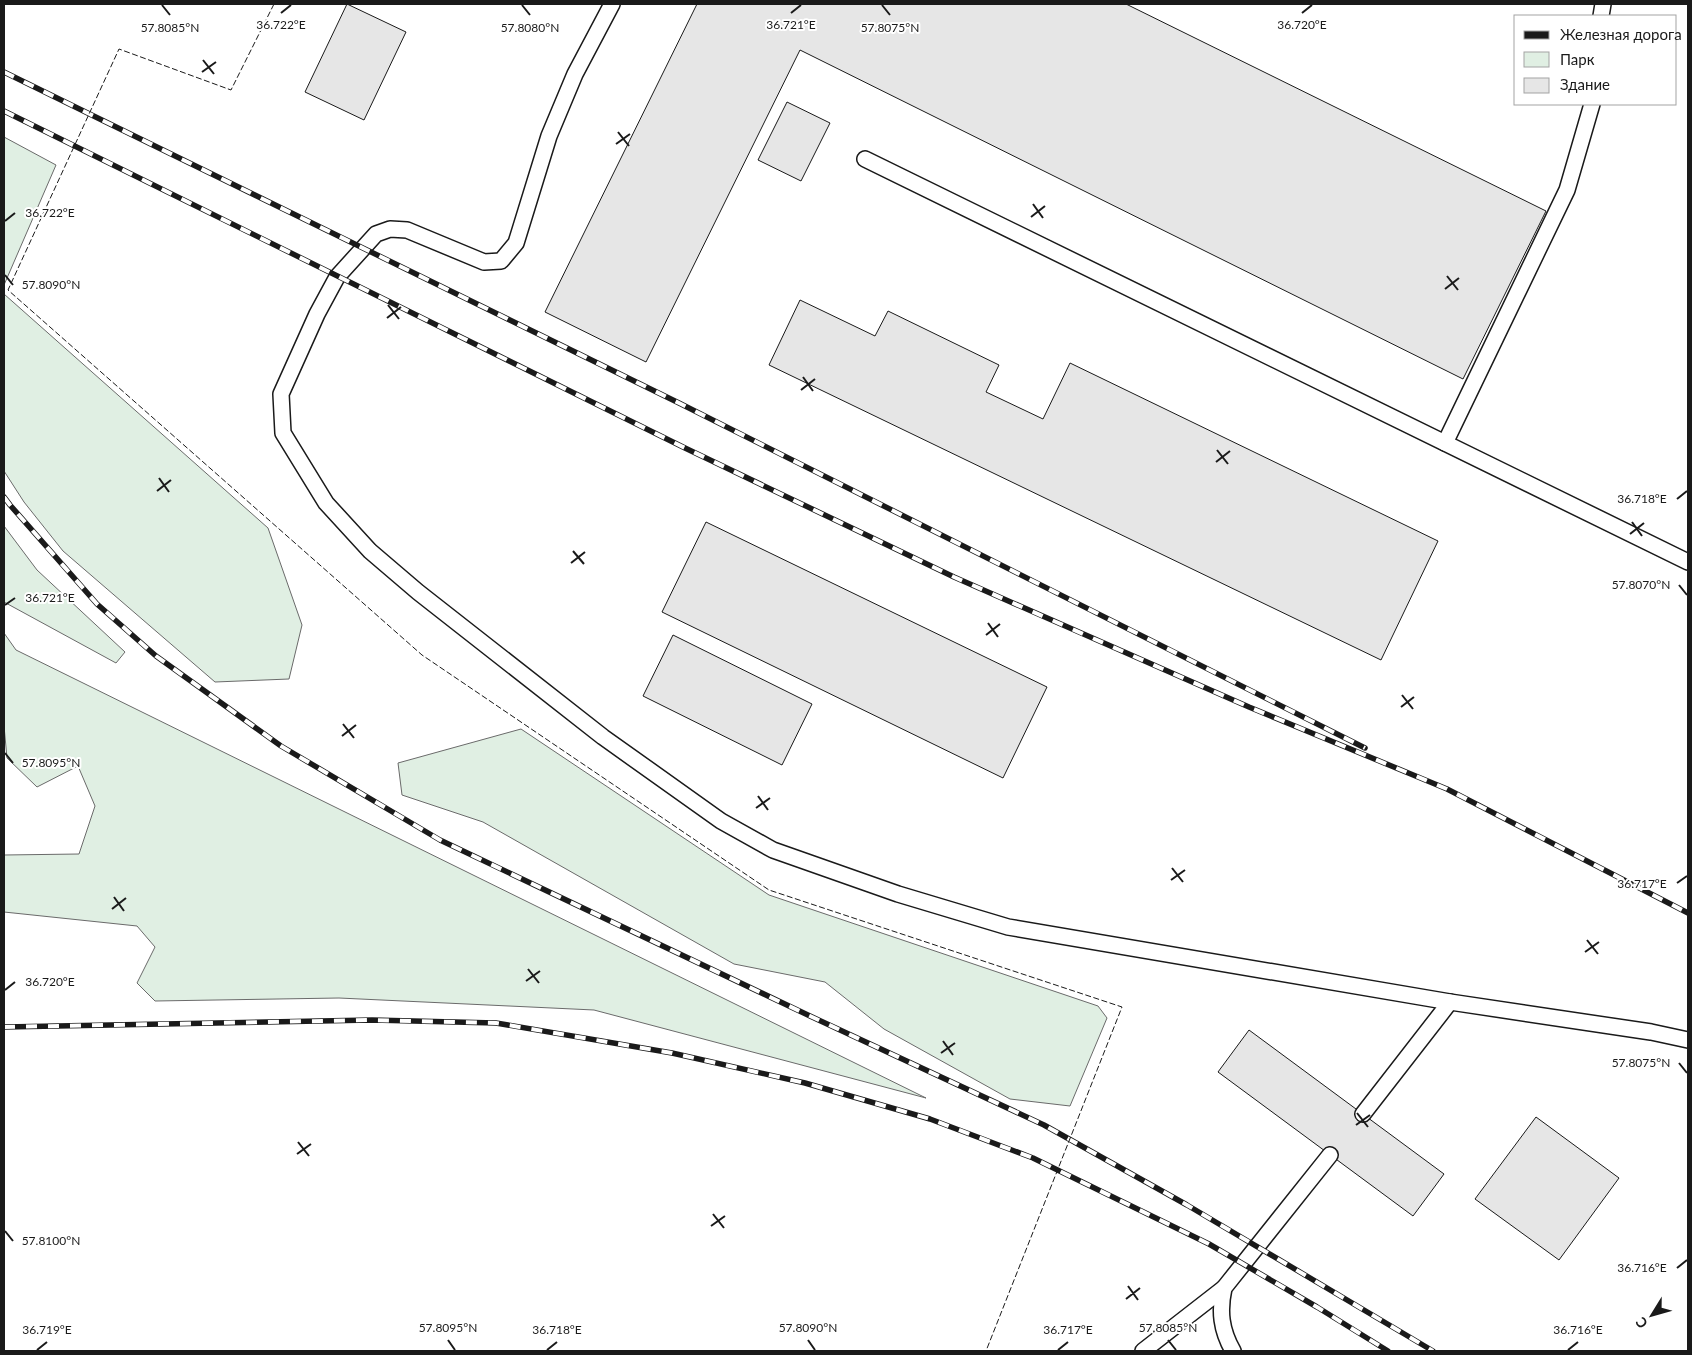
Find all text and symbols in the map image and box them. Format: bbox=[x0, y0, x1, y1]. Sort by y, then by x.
legend bbox=[1514, 15, 1677, 105]
text: 36.722°E bbox=[256, 17, 306, 32]
text: 36.721°E bbox=[766, 17, 816, 32]
text: 36.720°E bbox=[1277, 17, 1327, 32]
text: 57.8085°N bbox=[141, 20, 199, 35]
text: 57.8080°N bbox=[501, 20, 559, 35]
text: 57.8075°N bbox=[861, 20, 919, 35]
text: Железная дорога bbox=[1560, 25, 1682, 43]
text: Парк bbox=[1560, 50, 1595, 68]
text: Здание bbox=[1560, 75, 1610, 93]
text: 36.722°E bbox=[25, 205, 75, 220]
text: 57.8090°N bbox=[22, 277, 80, 292]
text: 36.718°E bbox=[1617, 491, 1667, 506]
text: 57.8070°N bbox=[1612, 577, 1670, 592]
text: 36.721°E bbox=[25, 590, 75, 605]
text: 57.8095°N bbox=[22, 755, 80, 770]
text: 36.717°E bbox=[1617, 876, 1667, 891]
text: 36.720°E bbox=[25, 974, 75, 989]
text: 57.8075°N bbox=[1612, 1055, 1670, 1070]
text: 57.8100°N bbox=[22, 1233, 80, 1248]
text: 36.716°E bbox=[1617, 1260, 1667, 1275]
north arrow bbox=[1627, 1290, 1677, 1340]
text: С bbox=[1631, 1314, 1651, 1332]
text: 57.8095°N bbox=[419, 1320, 477, 1335]
text: 57.8090°N bbox=[779, 1320, 837, 1335]
text: 57.8085°N bbox=[1139, 1320, 1197, 1335]
text: 36.719°E bbox=[22, 1322, 72, 1337]
text: 36.718°E bbox=[532, 1322, 582, 1337]
text: 36.717°E bbox=[1043, 1322, 1093, 1337]
text: 36.716°E bbox=[1553, 1322, 1603, 1337]

